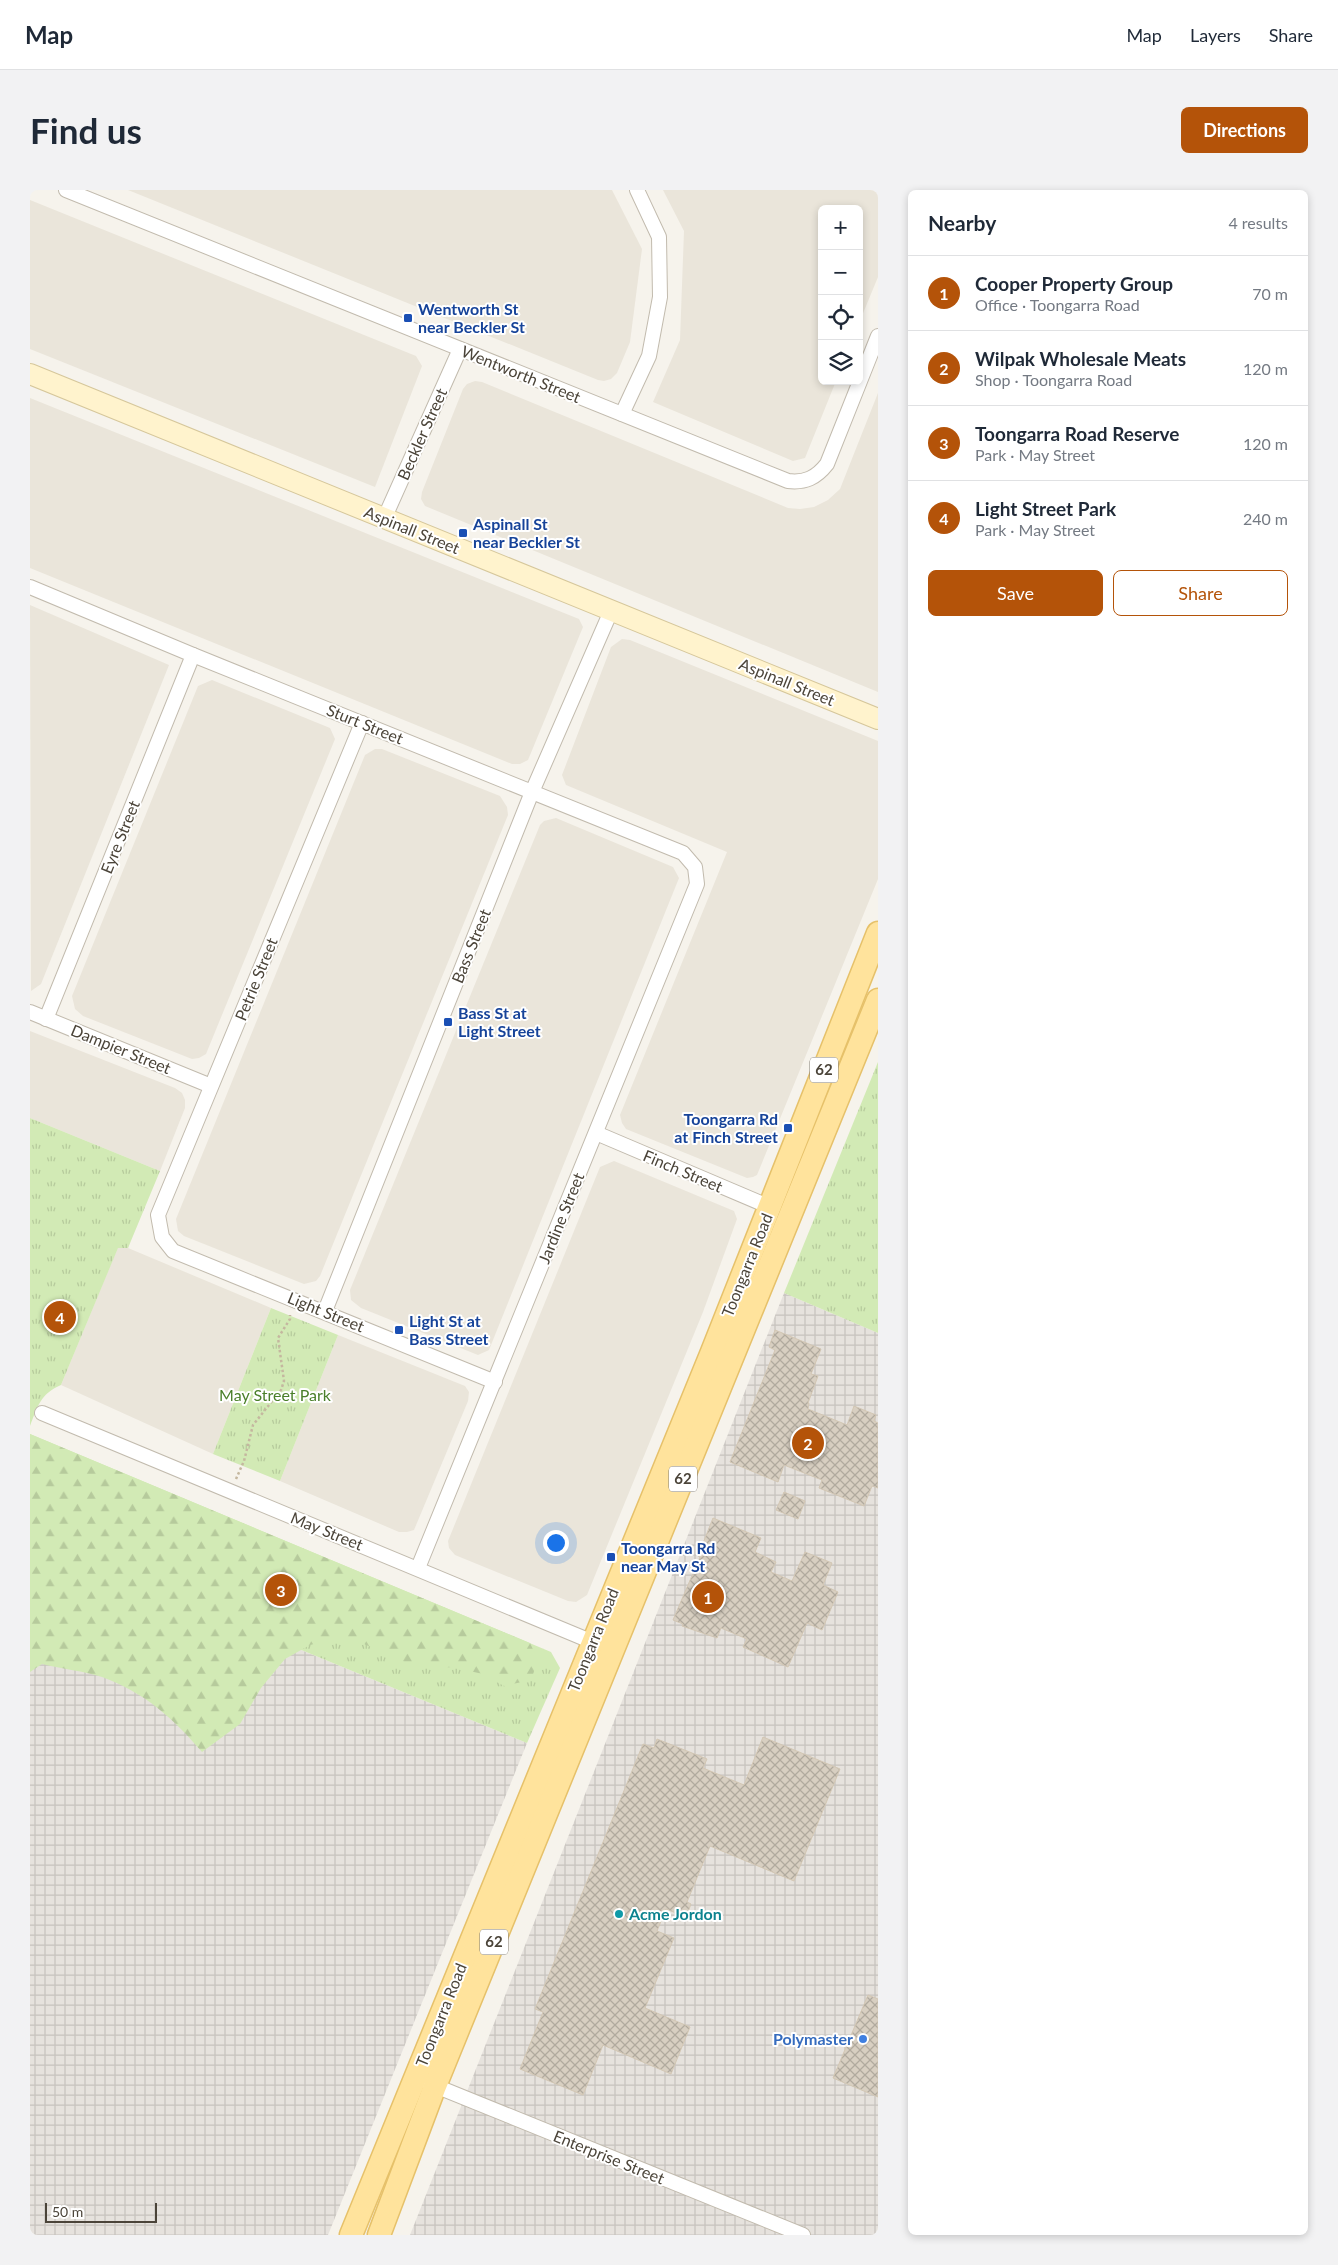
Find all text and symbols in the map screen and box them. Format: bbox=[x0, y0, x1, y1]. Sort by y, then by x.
text: Map bbox=[25, 20, 73, 49]
text: Map bbox=[1126, 24, 1162, 46]
text: Layers bbox=[1190, 24, 1241, 46]
text: Share bbox=[1269, 24, 1313, 46]
button: Directions bbox=[1181, 107, 1308, 153]
text: Find us bbox=[30, 109, 142, 151]
map controls bbox=[818, 205, 863, 385]
button: + bbox=[818, 205, 863, 250]
text: Nearby bbox=[928, 210, 996, 235]
text: 4 results bbox=[1228, 213, 1288, 232]
button: − bbox=[818, 250, 863, 295]
text: Cooper Property Group bbox=[975, 272, 1173, 295]
text: 1 bbox=[939, 284, 949, 303]
text: 70 m bbox=[1252, 284, 1288, 303]
button: locate bbox=[818, 295, 863, 340]
text: Office · Toongarra Road bbox=[975, 295, 1140, 314]
place label: Wentworth St near Beckler St bbox=[418, 299, 525, 336]
marker: Wentworth St near Beckler St bbox=[402, 312, 414, 324]
button: layers bbox=[818, 340, 863, 385]
street label: Wentworth Street bbox=[459, 341, 584, 406]
text: Wilpak Wholesale Meats bbox=[975, 347, 1186, 370]
text: 2 bbox=[939, 359, 949, 378]
text: 120 m bbox=[1243, 359, 1288, 378]
text: Shop · Toongarra Road bbox=[975, 370, 1132, 389]
street label: Beckler Street bbox=[393, 385, 450, 483]
text: Toongarra Road Reserve bbox=[975, 422, 1179, 445]
text: 3 bbox=[939, 434, 949, 453]
text: 120 m bbox=[1243, 434, 1288, 453]
text: Park · May Street bbox=[975, 445, 1095, 464]
text: Light Street Park bbox=[975, 497, 1116, 520]
street label: Aspinall Street bbox=[362, 502, 463, 557]
text: 4 bbox=[939, 509, 949, 528]
text: 240 m bbox=[1243, 509, 1288, 528]
place label: Aspinall St near Beckler St bbox=[472, 514, 580, 551]
text: Park · May Street bbox=[975, 520, 1095, 539]
marker: Aspinall St near Beckler St bbox=[457, 527, 469, 539]
button: Save bbox=[928, 570, 1103, 616]
button: Share bbox=[1113, 570, 1288, 616]
street label: Aspinall Street bbox=[737, 654, 838, 709]
street label: Sturt Street bbox=[324, 700, 406, 748]
street label: Eyre Street bbox=[96, 797, 143, 876]
street label: Bass Street bbox=[447, 906, 494, 986]
street label: Petrie Street bbox=[230, 934, 281, 1023]
place label: Bass St at Light Street bbox=[458, 1003, 541, 1040]
marker: Bass St at Light Street bbox=[442, 1016, 454, 1028]
street label: Dampier Street bbox=[68, 1020, 174, 1077]
road number: 62 bbox=[810, 1058, 838, 1082]
place label: Toongarra Rd at Finch Street bbox=[674, 1109, 778, 1146]
marker: Toongarra Rd at Finch Street bbox=[782, 1122, 794, 1134]
street label: Finch Street bbox=[641, 1145, 726, 1196]
street label: Jardine Street bbox=[534, 1169, 587, 1266]
street label: Toongarra Road bbox=[717, 1210, 776, 1319]
street label: Light Street bbox=[285, 1288, 368, 1336]
pin: 4 bbox=[44, 1298, 76, 1336]
place label: Light St at Bass Street bbox=[409, 1311, 489, 1348]
marker: Light St at Bass Street bbox=[393, 1324, 405, 1336]
park label: May Street Park bbox=[219, 1385, 332, 1404]
pin: 2 bbox=[792, 1424, 824, 1462]
road number: 62 bbox=[669, 1466, 697, 1492]
street label: May Street bbox=[288, 1507, 366, 1554]
your location bbox=[543, 1530, 569, 1556]
place label: Toongarra Rd near May St bbox=[621, 1538, 715, 1575]
marker: Toongarra Rd near May St bbox=[605, 1551, 617, 1563]
pin: 3 bbox=[265, 1571, 297, 1609]
pin: 1 bbox=[692, 1578, 724, 1616]
street label: Toongarra Road bbox=[563, 1585, 622, 1694]
place label: Acme Jordon bbox=[628, 1904, 722, 1923]
marker: Acme Jordon bbox=[613, 1908, 625, 1920]
road number: 62 bbox=[480, 1930, 508, 1954]
street label: Toongarra Road bbox=[411, 1960, 470, 2069]
place label: Polymaster bbox=[773, 2029, 853, 2048]
marker: Polymaster bbox=[857, 2033, 869, 2045]
street label: Enterprise Street bbox=[551, 2126, 668, 2188]
scale bar bbox=[45, 2200, 158, 2223]
text: 50 m bbox=[52, 2203, 83, 2220]

